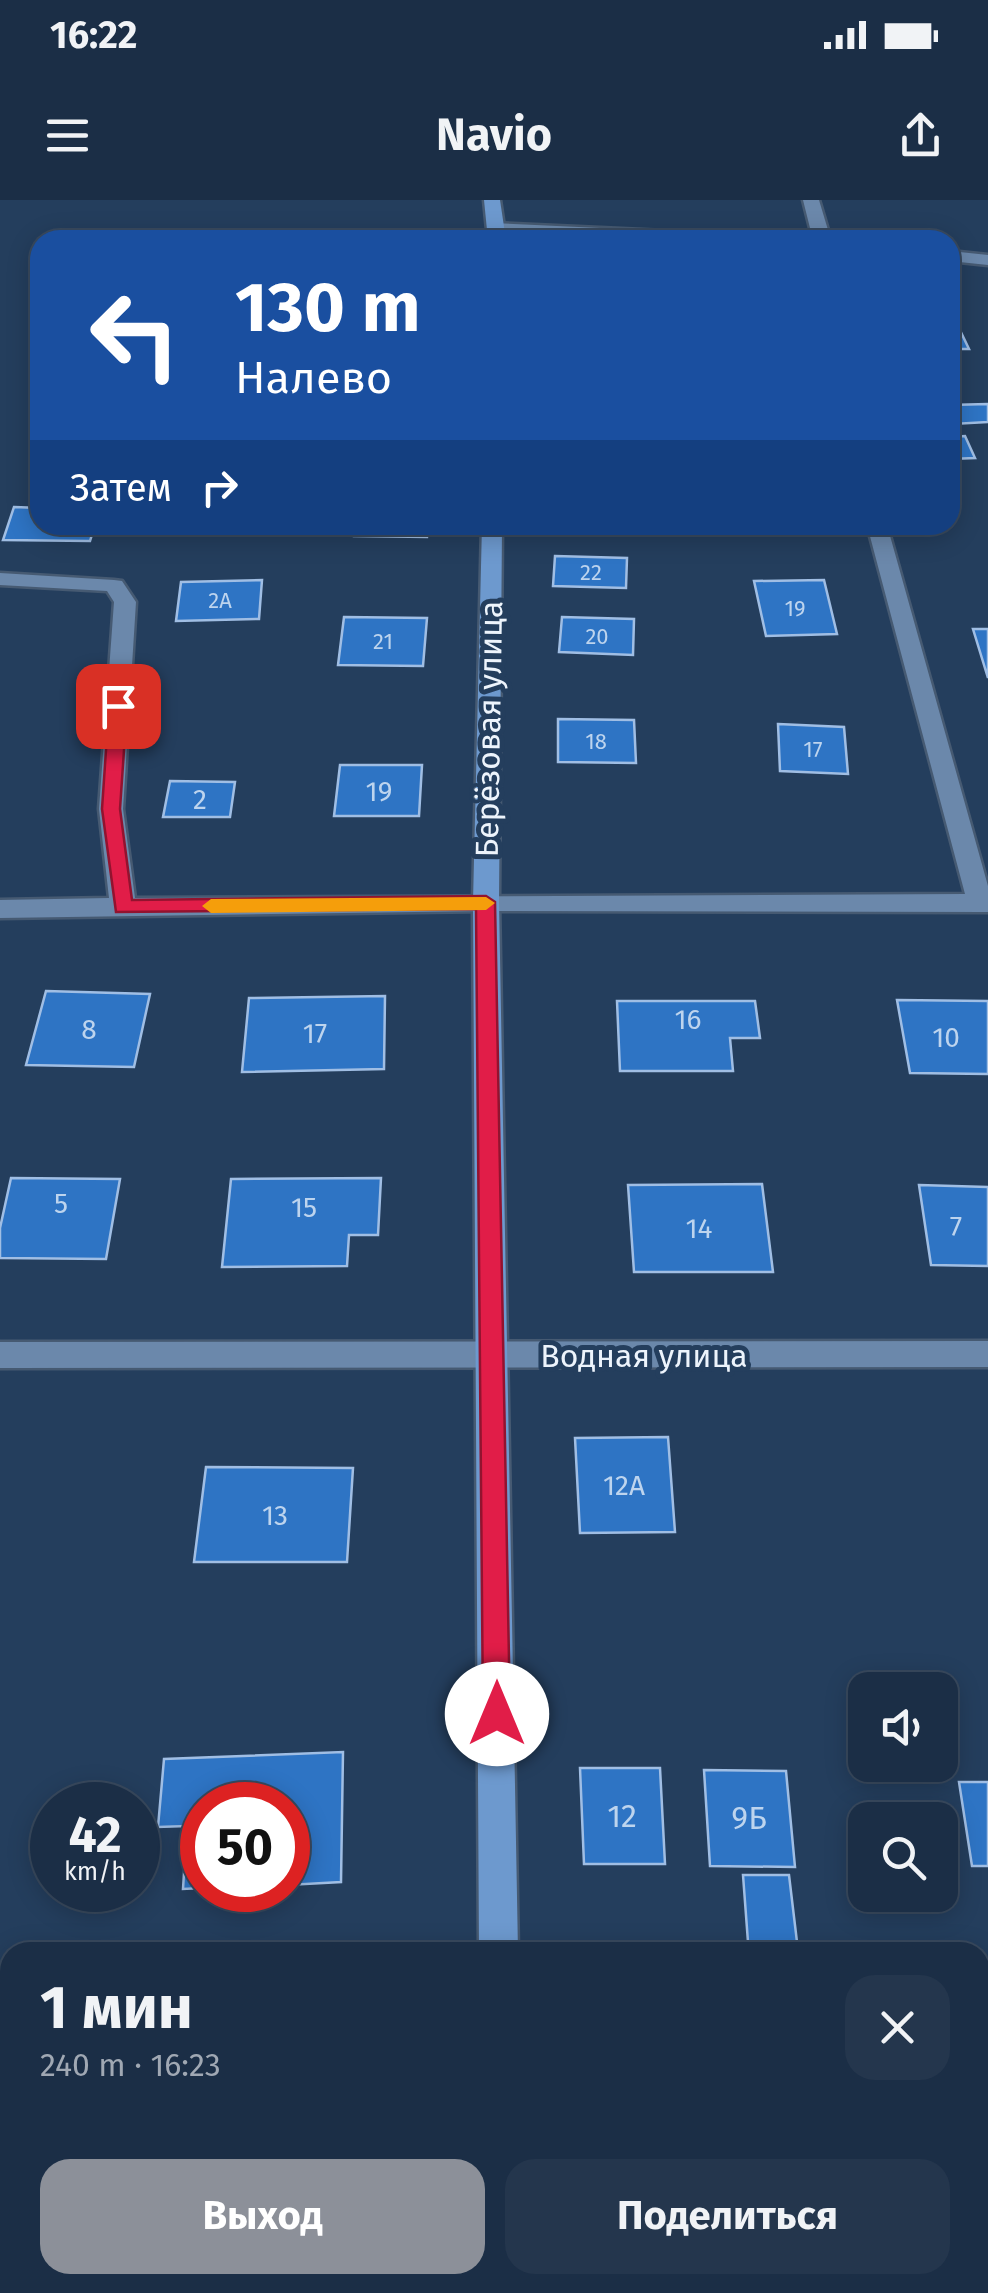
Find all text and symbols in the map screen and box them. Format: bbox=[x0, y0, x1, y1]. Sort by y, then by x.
text: 16:22 bbox=[50, 12, 137, 58]
icon: menu bbox=[40, 108, 95, 163]
text: Navio bbox=[436, 108, 552, 162]
icon: share bbox=[893, 108, 948, 163]
text: 130 m bbox=[235, 266, 421, 350]
icon: left bbox=[70, 270, 200, 400]
text: Налево bbox=[235, 351, 392, 405]
icon: right bbox=[192, 460, 247, 515]
text: Затем bbox=[70, 465, 172, 511]
house number: 22 bbox=[580, 559, 602, 586]
house number: 2А bbox=[208, 587, 232, 614]
house number: 19 bbox=[784, 595, 806, 622]
street label: Берёзовая улица bbox=[468, 600, 510, 858]
house number: 20 bbox=[585, 623, 609, 650]
house number: 21 bbox=[373, 628, 393, 655]
pin bbox=[76, 664, 161, 749]
icon: arrive bbox=[91, 679, 146, 734]
house number: 18 bbox=[585, 728, 607, 755]
house number: 17 bbox=[803, 736, 823, 763]
house number: 19 bbox=[366, 775, 392, 808]
house number: 2 bbox=[193, 783, 207, 816]
house number: 16 bbox=[674, 1003, 702, 1036]
house number: 8 bbox=[81, 1013, 97, 1046]
house number: 17 bbox=[303, 1017, 327, 1050]
house number: 10 bbox=[932, 1021, 960, 1054]
house number: 5 bbox=[54, 1187, 68, 1220]
house number: 15 bbox=[291, 1191, 317, 1224]
house number: 7 bbox=[950, 1210, 962, 1243]
house number: 14 bbox=[685, 1212, 713, 1245]
street label: Водная улица bbox=[540, 1337, 748, 1375]
house number: 12А bbox=[603, 1469, 645, 1502]
house number: 13 bbox=[262, 1499, 288, 1532]
position arrow bbox=[445, 1662, 549, 1766]
map controls bbox=[848, 1672, 958, 1912]
button: sound bbox=[848, 1672, 958, 1782]
speed limit sign: 50 bbox=[180, 1782, 310, 1912]
house number: 12 bbox=[607, 1797, 637, 1835]
house number: 9Б bbox=[731, 1799, 767, 1837]
button: search bbox=[848, 1802, 958, 1912]
text: 42 bbox=[68, 1805, 122, 1865]
text: km/h bbox=[64, 1857, 126, 1887]
text: 1 мин bbox=[40, 1972, 193, 2044]
button: close bbox=[845, 1975, 950, 2080]
text: 240 m · 16:23 bbox=[40, 2046, 221, 2084]
button: Выход bbox=[40, 2159, 485, 2274]
button: Поделиться bbox=[505, 2159, 950, 2274]

